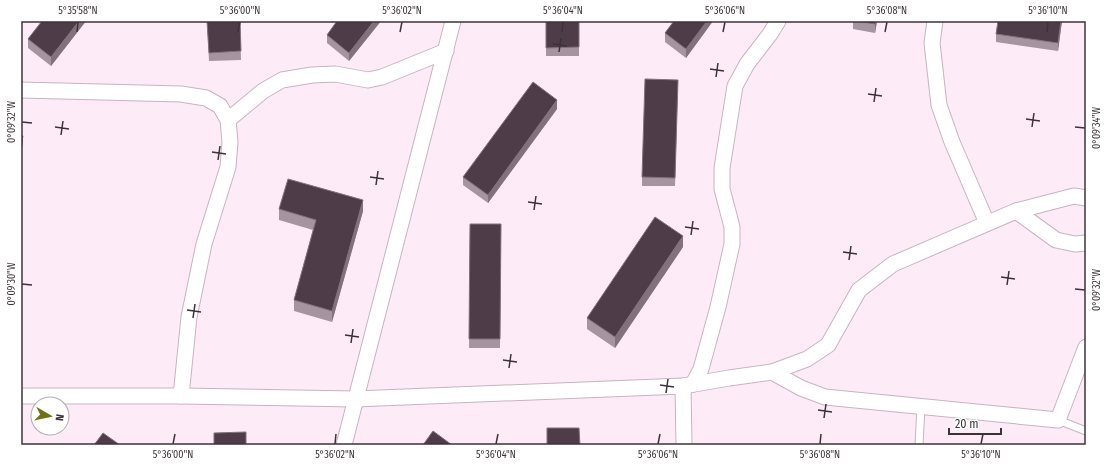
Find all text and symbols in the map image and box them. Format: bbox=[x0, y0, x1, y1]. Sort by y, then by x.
text: 5°35'58"N bbox=[58, 5, 98, 17]
text: 5°36'00"N bbox=[220, 5, 260, 17]
text: 5°36'02"N bbox=[382, 5, 422, 17]
text: 5°36'04"N bbox=[543, 5, 583, 17]
text: 5°36'06"N bbox=[705, 5, 745, 17]
text: 5°36'08"N bbox=[867, 5, 907, 17]
text: 5°36'10"N bbox=[1028, 5, 1068, 17]
text: 0°09'32"W bbox=[6, 100, 18, 143]
text: 0°09'34"W bbox=[1091, 107, 1103, 149]
text: 0°09'30"W bbox=[6, 262, 18, 305]
text: 0°09'32"W bbox=[1091, 268, 1103, 311]
north arrow bbox=[30, 396, 70, 436]
scale bar bbox=[949, 410, 1001, 436]
text: N bbox=[52, 413, 66, 422]
text: 20 m bbox=[955, 417, 979, 431]
text: 5°36'00"N bbox=[153, 449, 193, 461]
text: 5°36'02"N bbox=[315, 449, 355, 461]
text: 5°36'04"N bbox=[476, 449, 516, 461]
text: 5°36'06"N bbox=[638, 449, 678, 461]
text: 5°36'08"N bbox=[800, 449, 840, 461]
text: 5°36'10"N bbox=[961, 449, 1001, 461]

